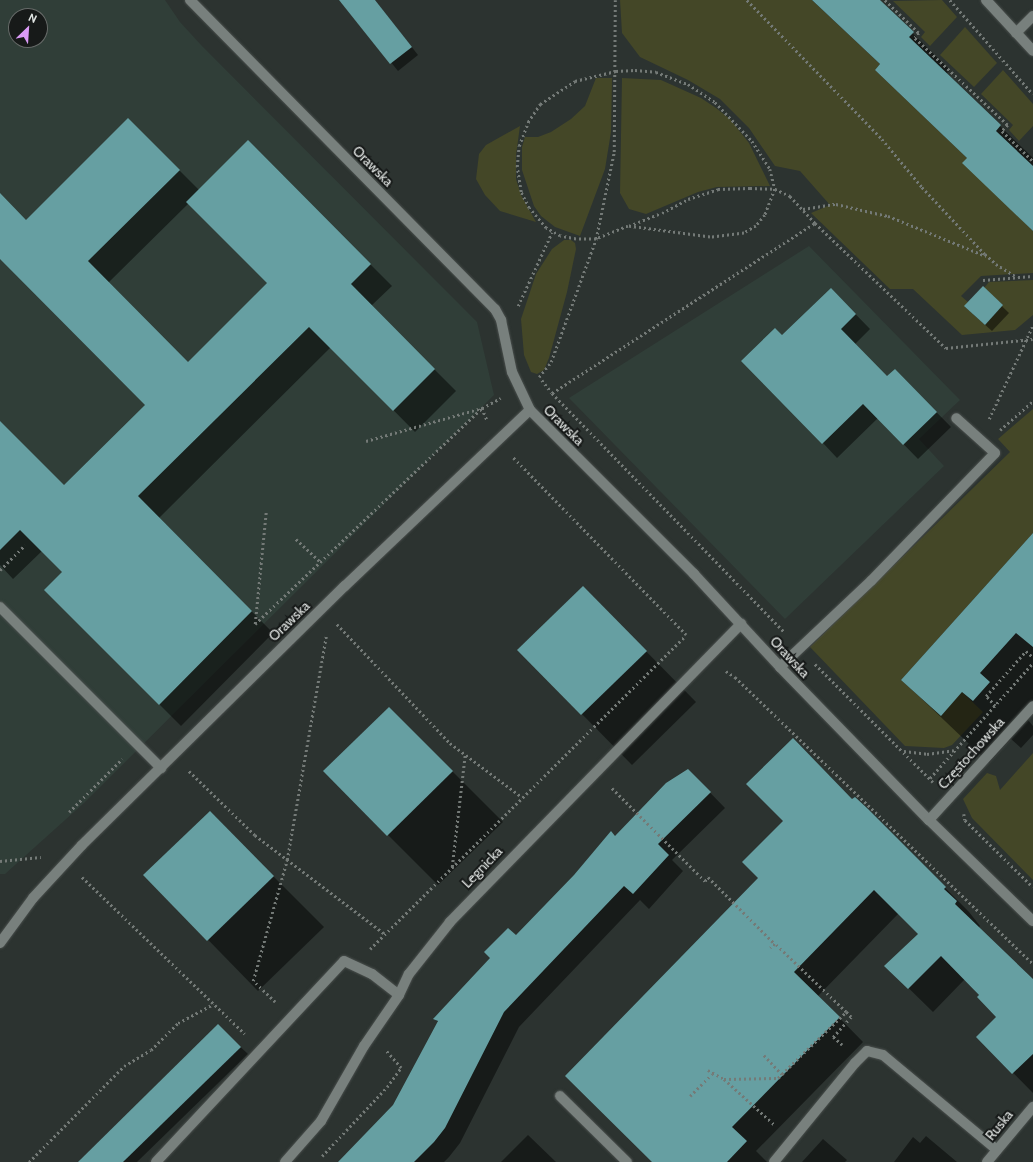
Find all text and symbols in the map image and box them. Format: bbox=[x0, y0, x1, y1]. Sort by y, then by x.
north arrow bbox=[8, 8, 48, 48]
text: N bbox=[26, 10, 39, 26]
street label: Orawska bbox=[349, 142, 397, 190]
street label: Orawska bbox=[540, 401, 588, 449]
street label: Orawska bbox=[265, 597, 313, 645]
street label: Orawska bbox=[767, 633, 813, 681]
street label: Częstochowska bbox=[934, 714, 1008, 792]
street label: Legnicka bbox=[458, 843, 506, 891]
street label: Ruska bbox=[982, 1106, 1016, 1144]

